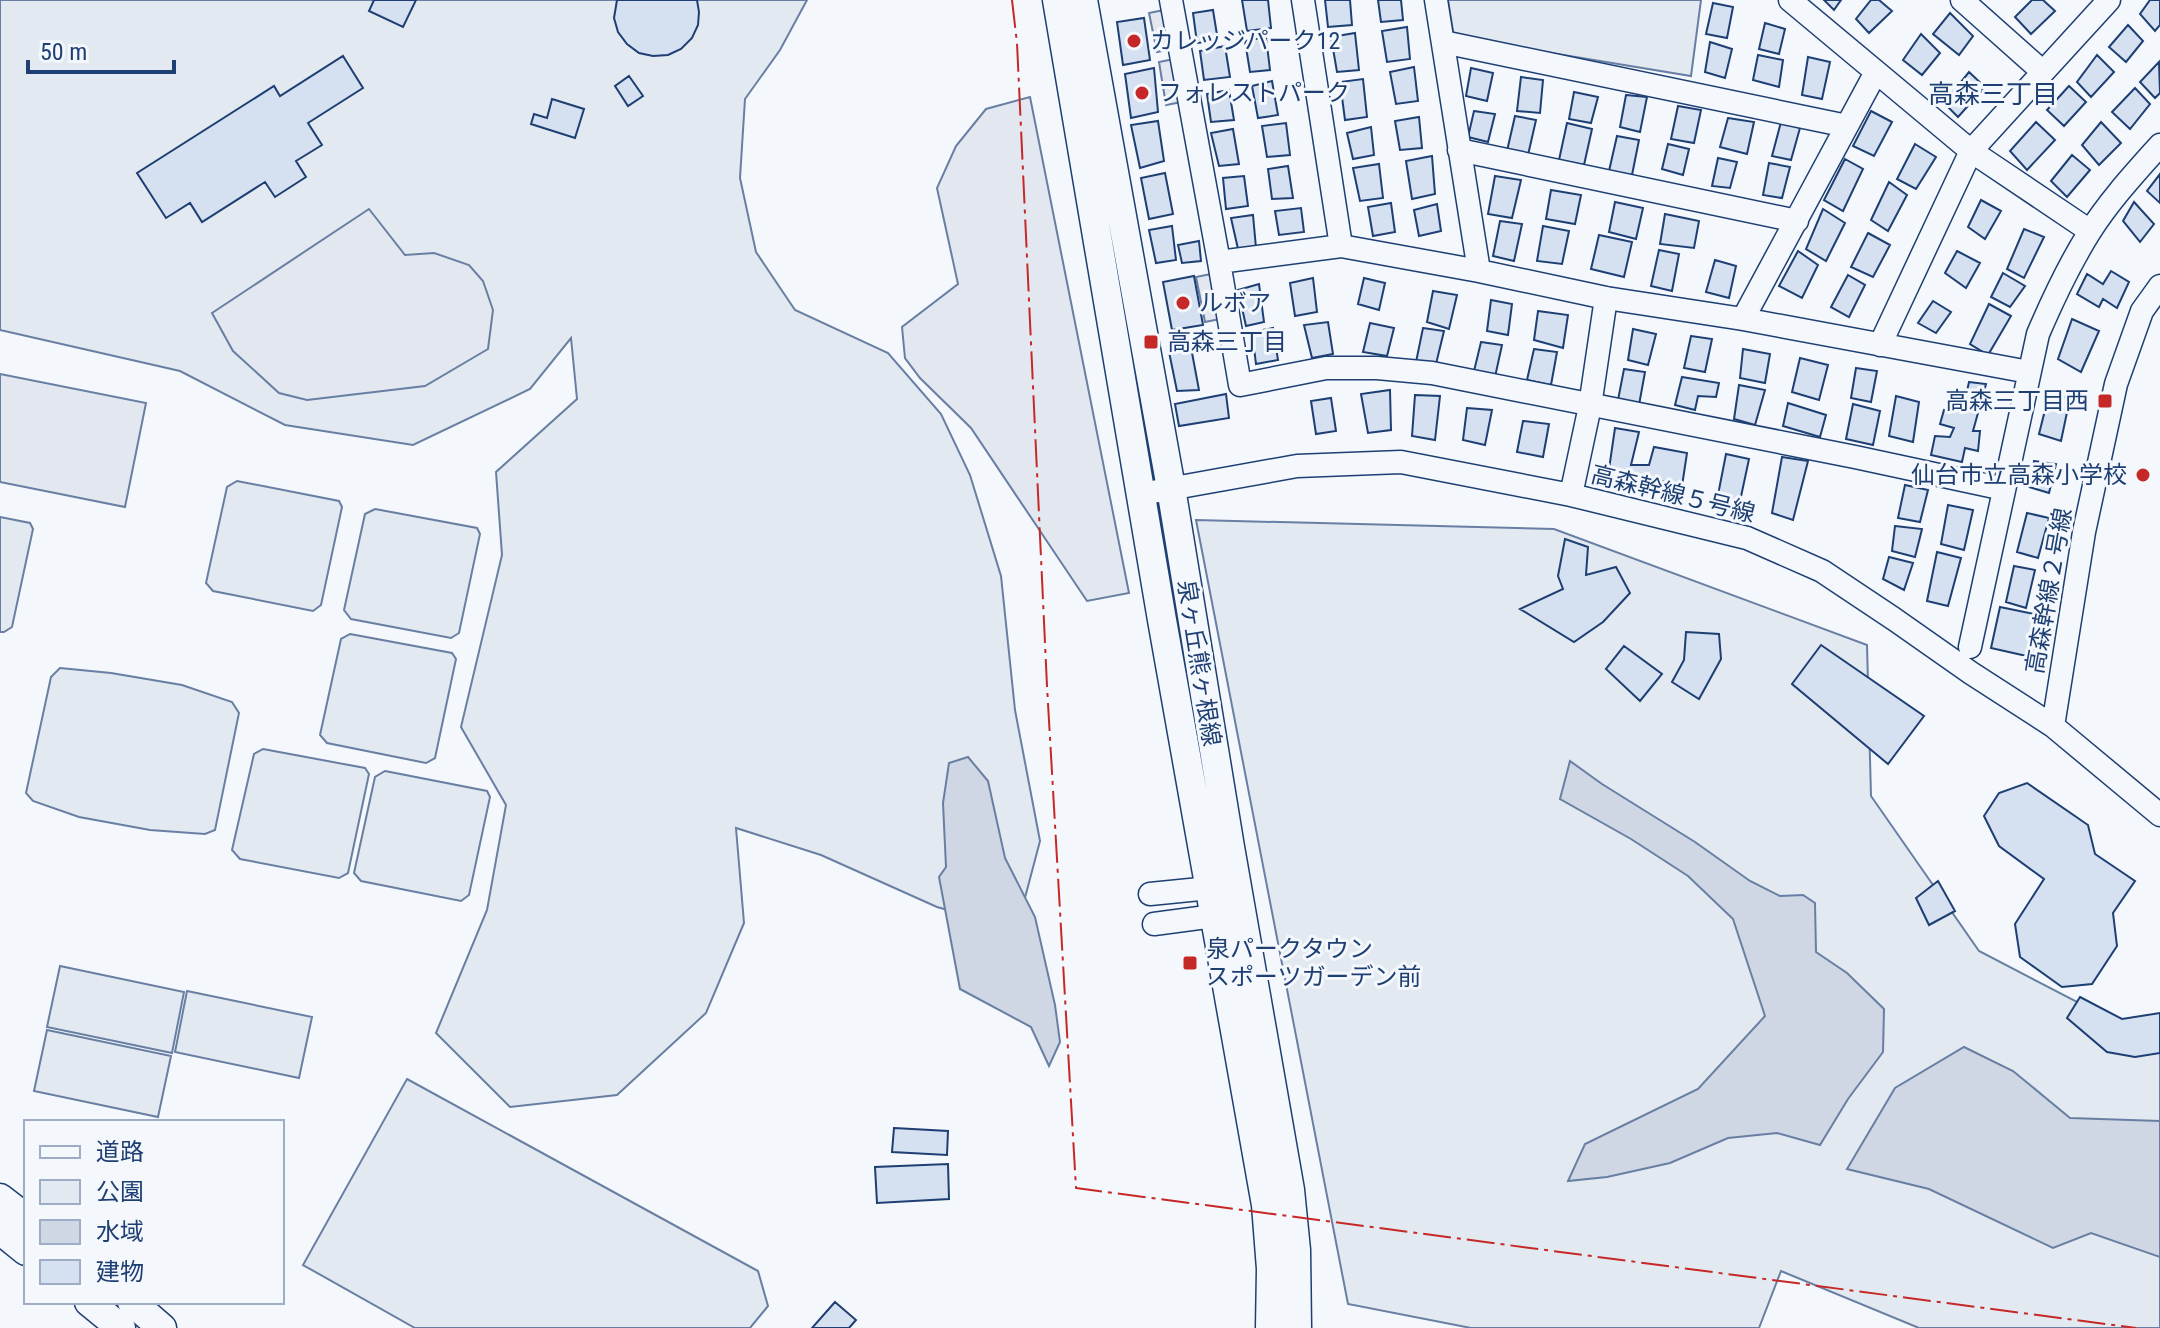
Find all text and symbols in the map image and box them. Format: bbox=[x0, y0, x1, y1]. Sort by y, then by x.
scale bar bbox=[28, 24, 174, 74]
place label: カレッジパーク12 bbox=[1150, 27, 1340, 55]
marker: カレッジパーク12 bbox=[1125, 32, 1143, 50]
text: 50 m bbox=[40, 38, 87, 66]
place label: フォレストパーク bbox=[1158, 79, 1350, 107]
district label: 高森三丁目 bbox=[1928, 79, 2058, 109]
marker: フォレストパーク bbox=[1133, 84, 1151, 102]
place label: ルボア bbox=[1199, 289, 1271, 317]
marker: ルボア bbox=[1174, 294, 1192, 312]
place label: 高森三丁目 bbox=[1167, 328, 1287, 356]
marker: 高森三丁目 bbox=[1142, 333, 1160, 351]
place label: 高森三丁目西 bbox=[1945, 387, 2089, 415]
marker: 高森三丁目西 bbox=[2096, 392, 2114, 410]
street label: 高森幹線５号線 bbox=[1588, 460, 1758, 528]
place label: 仙台市立高森小学校 bbox=[1911, 461, 2127, 489]
marker: 仙台市立高森小学校 bbox=[2134, 466, 2152, 484]
street label: 高森幹線２号線 bbox=[2021, 506, 2077, 676]
street label: 泉ヶ丘熊ヶ根線 bbox=[1172, 578, 1226, 748]
place label: 泉パークタウン スポーツガーデン前 bbox=[1206, 935, 1422, 991]
marker: 泉パークタウン スポーツガーデン前 bbox=[1181, 954, 1199, 972]
legend bbox=[24, 1120, 284, 1304]
text: 道路 bbox=[96, 1138, 144, 1166]
text: 公園 bbox=[96, 1178, 144, 1206]
text: 水域 bbox=[96, 1218, 144, 1246]
text: 建物 bbox=[96, 1258, 144, 1286]

